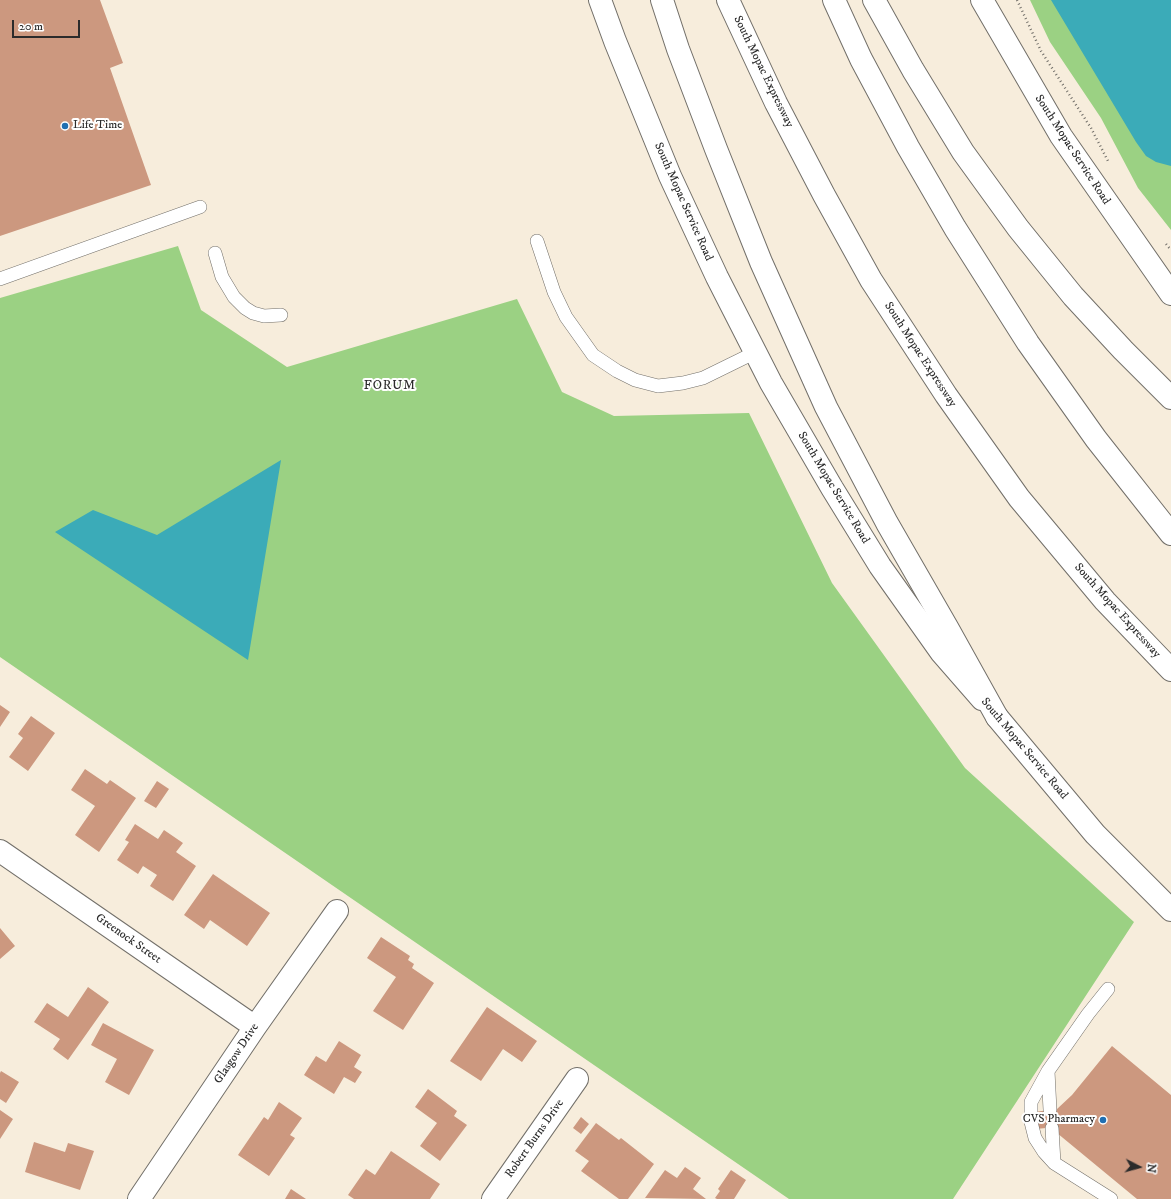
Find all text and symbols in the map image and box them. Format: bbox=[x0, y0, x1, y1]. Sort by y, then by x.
scale bar bbox=[14, 12, 82, 38]
street label: South Mopac Expressway bbox=[730, 14, 796, 130]
text: 20 m bbox=[19, 19, 43, 34]
street label: South Mopac Service Road bbox=[1031, 92, 1113, 208]
place label: Life Time bbox=[73, 119, 122, 133]
marker: Life Time bbox=[60, 121, 70, 131]
street label: South Mopac Service Road bbox=[650, 141, 716, 263]
street label: South Mopac Expressway bbox=[881, 300, 959, 410]
district label: FORUM bbox=[364, 378, 416, 394]
street label: South Mopac Service Road bbox=[794, 429, 872, 547]
street label: South Mopac Expressway bbox=[1071, 561, 1163, 661]
street label: South Mopac Service Road bbox=[977, 695, 1071, 803]
street label: Greenock Street bbox=[92, 911, 164, 967]
street label: Glasgow Drive bbox=[212, 1021, 262, 1087]
street label: Robert Burns Drive bbox=[503, 1097, 567, 1181]
place label: CVS Pharmacy bbox=[1023, 1113, 1095, 1127]
marker: CVS Pharmacy bbox=[1098, 1115, 1108, 1125]
north arrow bbox=[1119, 1147, 1159, 1187]
text: N bbox=[1144, 1163, 1158, 1173]

